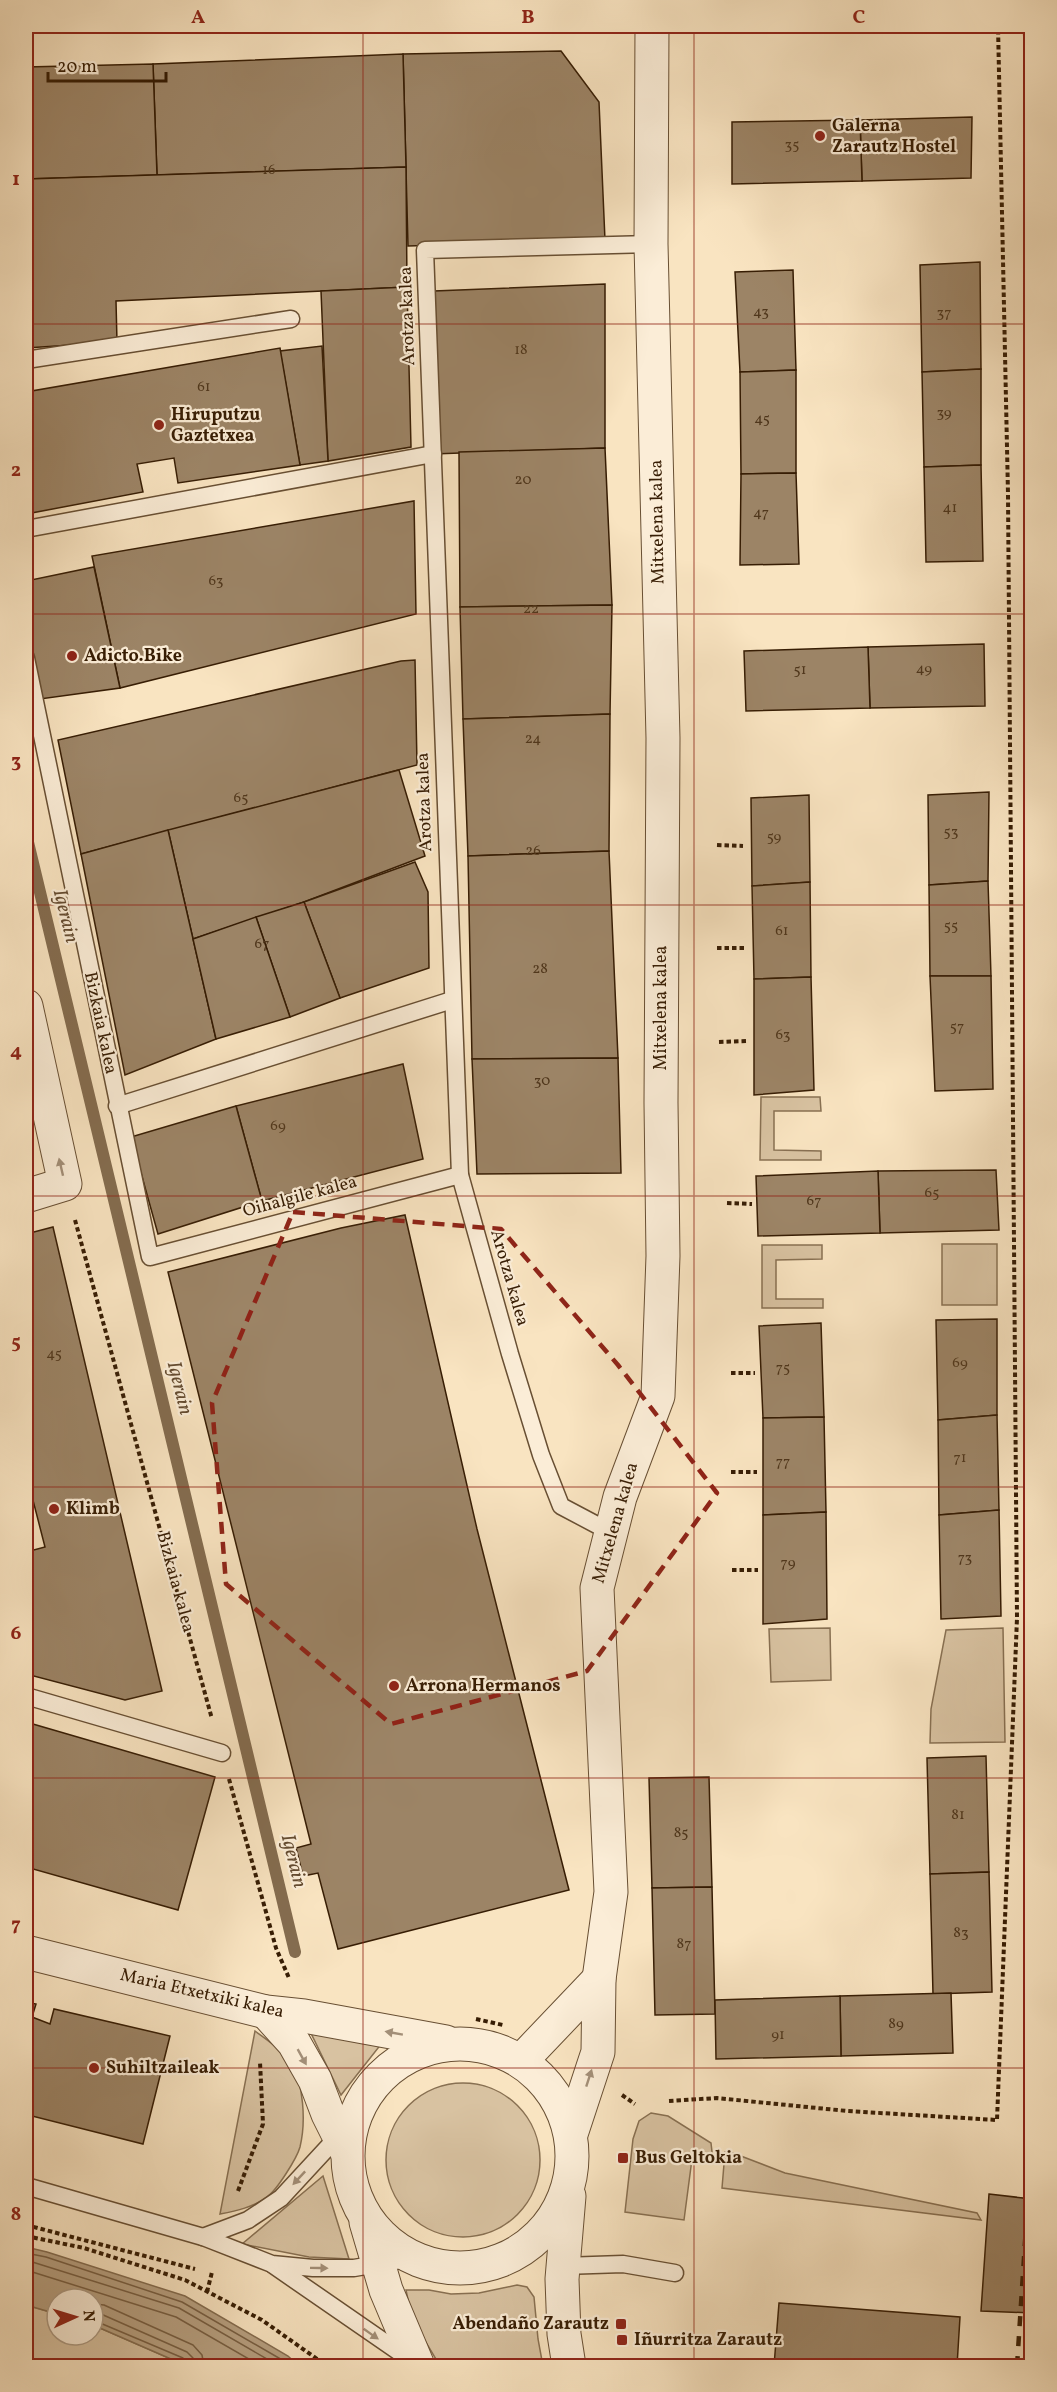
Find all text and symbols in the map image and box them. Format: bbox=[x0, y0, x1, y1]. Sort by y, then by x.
text: A bbox=[191, 4, 205, 32]
text: B bbox=[521, 4, 535, 32]
text: C bbox=[853, 4, 866, 32]
scale bar bbox=[48, 45, 166, 83]
text: 20 m bbox=[57, 55, 97, 80]
place label: Galerna Zarautz Hostel bbox=[832, 114, 956, 160]
marker: Galerna Zarautz Hostel bbox=[813, 129, 827, 143]
house number: 35 bbox=[785, 135, 799, 156]
house number: 16 bbox=[262, 160, 276, 181]
text: 1 bbox=[12, 166, 20, 194]
street label: Arotza kalea bbox=[394, 266, 422, 366]
house number: 43 bbox=[753, 302, 769, 323]
house number: 37 bbox=[937, 303, 951, 324]
house number: 18 bbox=[514, 340, 528, 361]
house number: 61 bbox=[197, 377, 211, 398]
place label: Hiruputzu Gaztetxea bbox=[171, 403, 260, 449]
house number: 39 bbox=[936, 403, 952, 424]
house number: 45 bbox=[754, 409, 770, 430]
marker: Hiruputzu Gaztetxea bbox=[152, 418, 166, 432]
text: 2 bbox=[11, 457, 21, 485]
street label: Mitxelena kalea bbox=[644, 459, 672, 585]
house number: 20 bbox=[515, 470, 531, 491]
house number: 41 bbox=[943, 498, 957, 519]
house number: 47 bbox=[753, 503, 769, 524]
house number: 63 bbox=[208, 571, 224, 592]
house number: 22 bbox=[523, 599, 539, 620]
place label: Adicto.Bike bbox=[84, 644, 182, 669]
marker: Adicto.Bike bbox=[65, 649, 79, 663]
house number: 49 bbox=[916, 659, 932, 680]
house number: 51 bbox=[793, 660, 807, 681]
house number: 24 bbox=[525, 729, 541, 750]
text: 3 bbox=[11, 748, 21, 776]
street label: Arotza kalea bbox=[411, 752, 439, 852]
house number: 65 bbox=[234, 788, 248, 809]
house number: 53 bbox=[944, 822, 958, 843]
house number: 59 bbox=[767, 827, 782, 848]
house number: 26 bbox=[525, 841, 541, 862]
water label: Igerain bbox=[45, 886, 85, 946]
house number: 55 bbox=[944, 916, 958, 937]
house number: 61 bbox=[775, 921, 789, 942]
house number: 67 bbox=[255, 934, 269, 955]
street label: Mitxelena kalea bbox=[649, 946, 674, 1070]
house number: 28 bbox=[532, 959, 548, 980]
street label: Bizkaia kalea bbox=[77, 970, 123, 1077]
house number: 57 bbox=[950, 1017, 964, 1038]
house number: 63 bbox=[775, 1025, 791, 1046]
text: 4 bbox=[10, 1038, 22, 1066]
house number: 30 bbox=[534, 1071, 550, 1092]
house number: 69 bbox=[270, 1116, 286, 1137]
one-way arrow bbox=[56, 1158, 66, 1176]
street label: Oihalgile kalea bbox=[240, 1170, 360, 1224]
house number: 65 bbox=[925, 1183, 939, 1204]
house number: 67 bbox=[807, 1191, 821, 1212]
street label: Arotza kalea bbox=[483, 1227, 535, 1329]
text: 5 bbox=[11, 1329, 21, 1357]
house number: 45 bbox=[46, 1344, 62, 1365]
house number: 69 bbox=[952, 1353, 968, 1374]
water label: Igerain bbox=[159, 1358, 199, 1418]
house number: 75 bbox=[776, 1358, 790, 1379]
house number: 71 bbox=[953, 1448, 967, 1469]
house number: 77 bbox=[776, 1452, 790, 1473]
street label: Mitxelena kalea bbox=[587, 1459, 645, 1586]
place label: Klimb bbox=[66, 1497, 120, 1522]
marker: Klimb bbox=[47, 1502, 61, 1516]
street label: Bizkaia kalea bbox=[149, 1529, 201, 1636]
house number: 73 bbox=[958, 1548, 972, 1569]
house number: 79 bbox=[781, 1553, 796, 1574]
text: 6 bbox=[11, 1620, 22, 1648]
place label: Arrona Hermanos bbox=[406, 1674, 561, 1699]
marker: Arrona Hermanos bbox=[387, 1679, 401, 1693]
house number: 81 bbox=[951, 1805, 965, 1826]
house number: 85 bbox=[674, 1823, 688, 1844]
water label: Igerain bbox=[273, 1831, 313, 1891]
text: 7 bbox=[11, 1911, 21, 1939]
house number: 83 bbox=[953, 1923, 969, 1944]
house number: 87 bbox=[677, 1934, 691, 1955]
street label: Maria Etxetxiki kalea bbox=[118, 1963, 286, 2025]
house number: 89 bbox=[888, 2014, 904, 2035]
house number: 91 bbox=[771, 2025, 785, 2046]
one-way arrow bbox=[384, 2028, 403, 2037]
one-way arrow bbox=[297, 2049, 308, 2065]
place label: Suhiltzaileak bbox=[106, 2056, 220, 2081]
marker: Suhiltzaileak bbox=[87, 2061, 101, 2075]
one-way arrow bbox=[585, 2069, 595, 2087]
place label: Bus Geltokia bbox=[635, 2146, 742, 2171]
marker: Bus Geltokia bbox=[616, 2151, 630, 2165]
one-way arrow bbox=[293, 2171, 307, 2185]
text: 8 bbox=[11, 2201, 21, 2229]
one-way arrow bbox=[310, 2263, 329, 2273]
north arrow bbox=[45, 2287, 105, 2347]
text: N bbox=[77, 2310, 99, 2323]
place label: Abendaño Zarautz bbox=[452, 2312, 609, 2337]
marker: Abendaño Zarautz bbox=[614, 2317, 628, 2331]
one-way arrow bbox=[363, 2328, 379, 2340]
place label: Iñurritza Zarautz bbox=[634, 2328, 782, 2353]
marker: Iñurritza Zarautz bbox=[615, 2333, 629, 2347]

